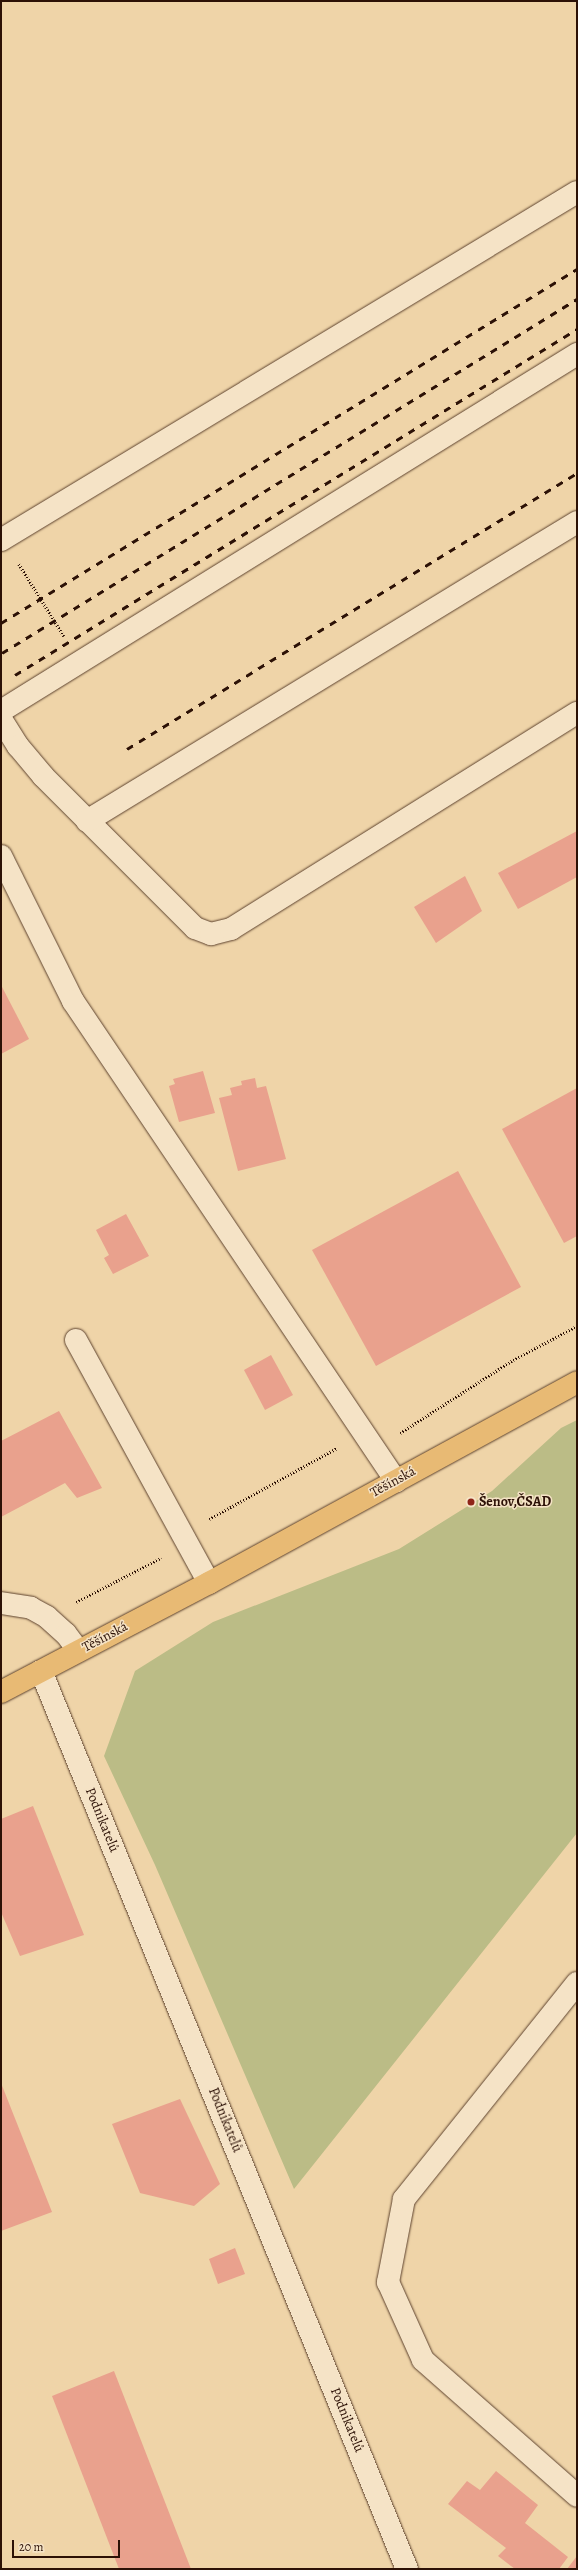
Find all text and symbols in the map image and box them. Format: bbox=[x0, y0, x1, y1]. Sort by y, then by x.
street label: Těšínská bbox=[367, 1463, 419, 1501]
place label: Šenov,ČSAD bbox=[479, 1494, 551, 1510]
marker: Šenov,ČSAD bbox=[466, 1497, 476, 1507]
street label: Těšínská bbox=[79, 1618, 131, 1656]
street label: Podnikatelů bbox=[81, 1785, 123, 1855]
street label: Podnikatelů bbox=[204, 2085, 246, 2155]
street label: Podnikatelů bbox=[326, 2385, 368, 2455]
scale bar bbox=[14, 2532, 122, 2558]
text: 20 m bbox=[19, 2539, 43, 2555]

